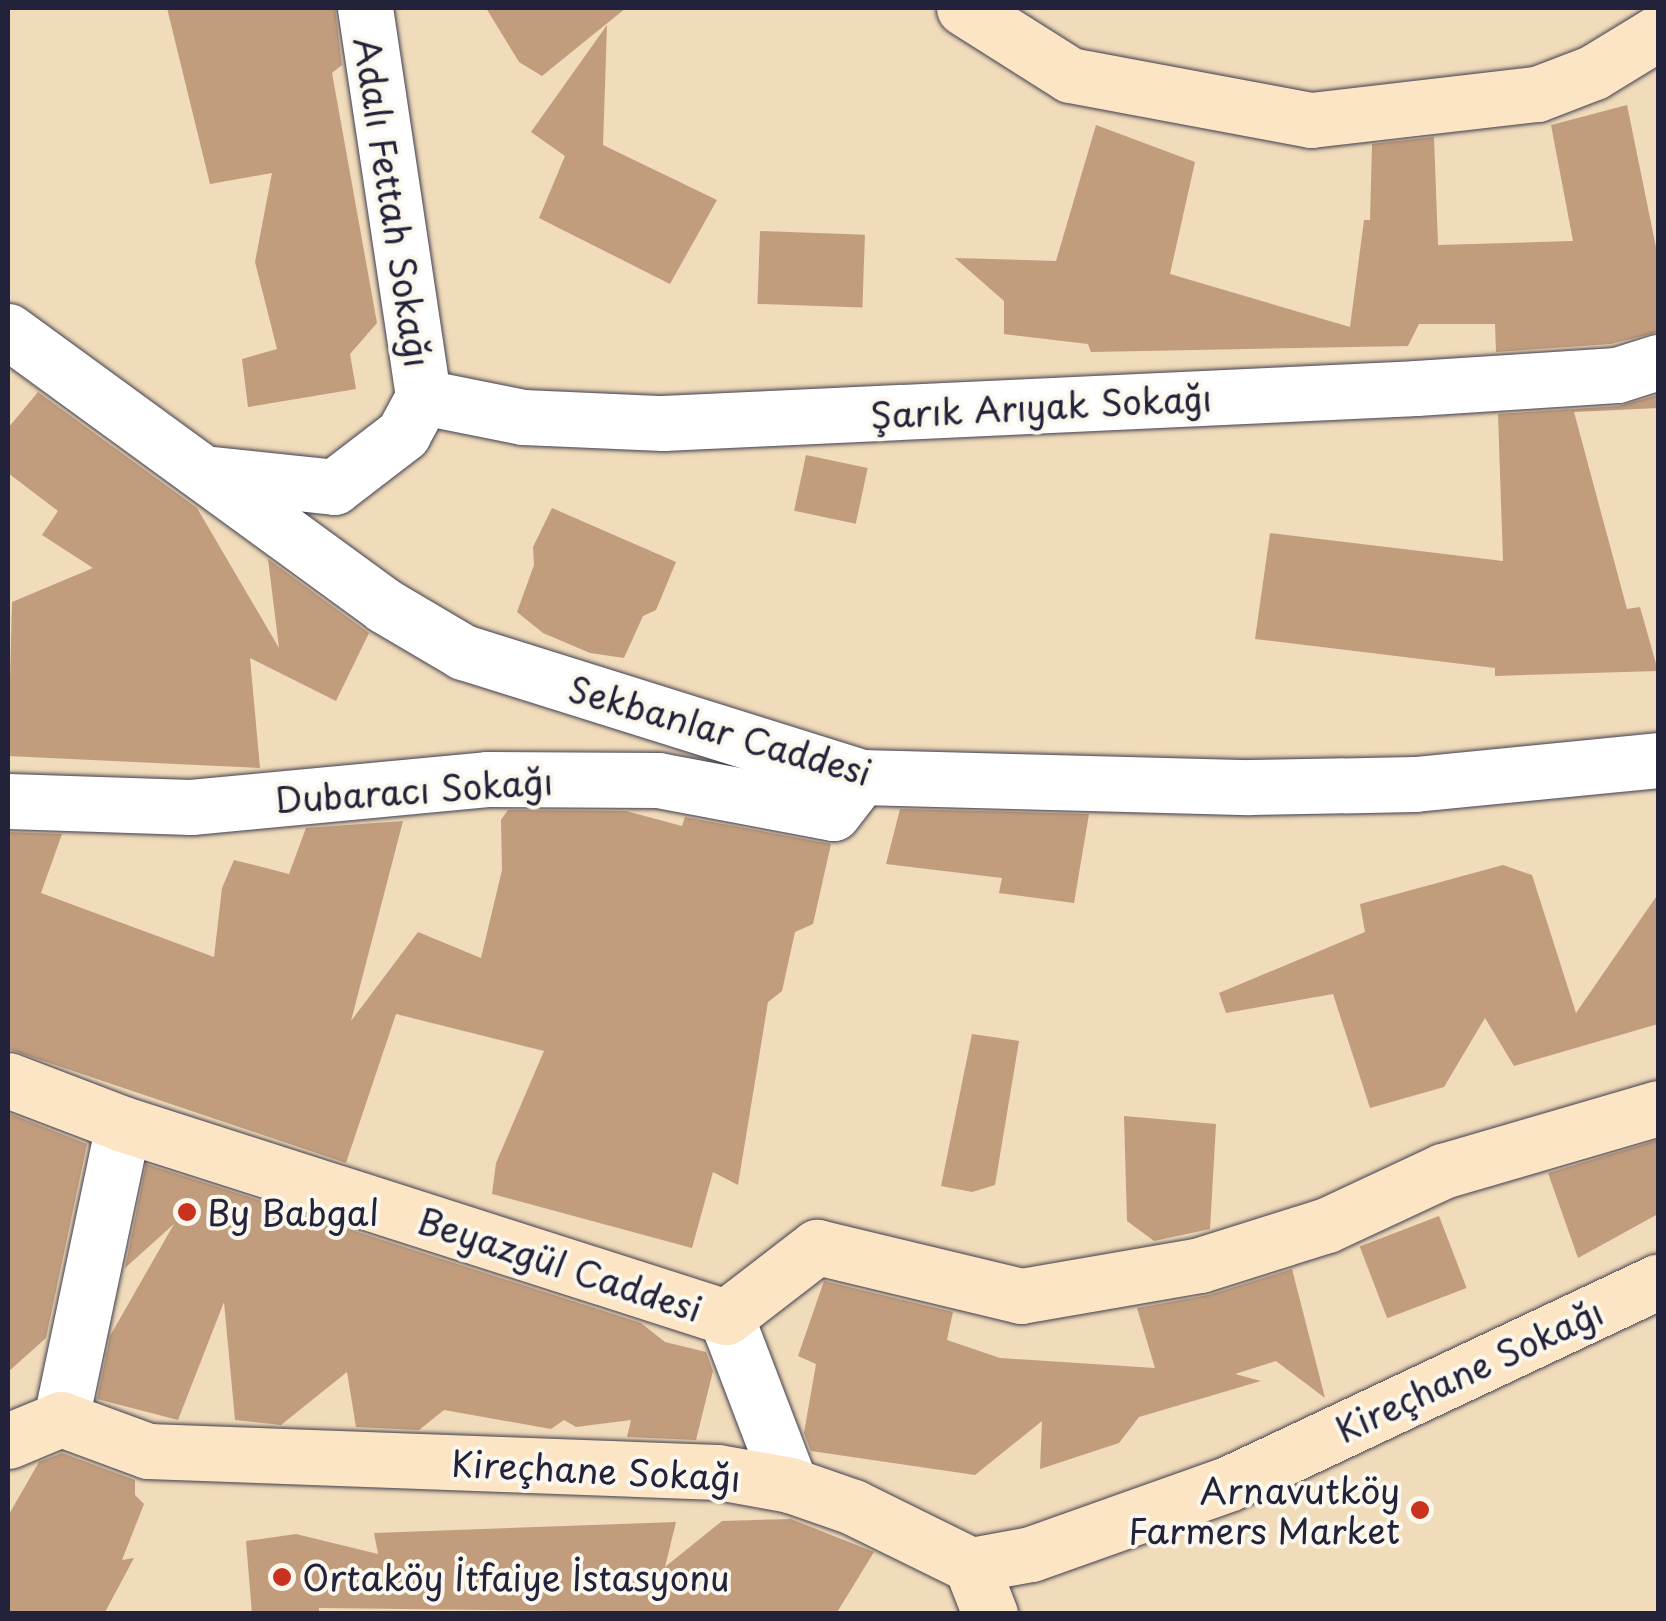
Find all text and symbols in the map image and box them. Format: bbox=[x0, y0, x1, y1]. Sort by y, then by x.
street label: Adalı Fettah Sokağı bbox=[346, 33, 440, 371]
street label: Şarık Arıyak Sokağı bbox=[870, 376, 1212, 436]
street label: Sekbanlar Caddesi bbox=[563, 667, 877, 793]
street label: Dubaracı Sokağı bbox=[273, 759, 555, 821]
place label: By Babgal bbox=[207, 1191, 381, 1233]
street label: Beyazgül Caddesi bbox=[413, 1198, 707, 1330]
marker: By Babgal bbox=[176, 1201, 198, 1223]
street label: Kireçhane Sokağı bbox=[1329, 1290, 1609, 1450]
street label: Kireçhane Sokağı bbox=[450, 1441, 742, 1499]
place label: Arnavutköy Farmers Market bbox=[1128, 1469, 1400, 1551]
marker: Arnavutköy Farmers Market bbox=[1409, 1499, 1431, 1521]
place label: Ortaköy İtfaiye İstasyonu bbox=[302, 1556, 731, 1598]
marker: Ortaköy İtfaiye İstasyonu bbox=[271, 1566, 293, 1588]

